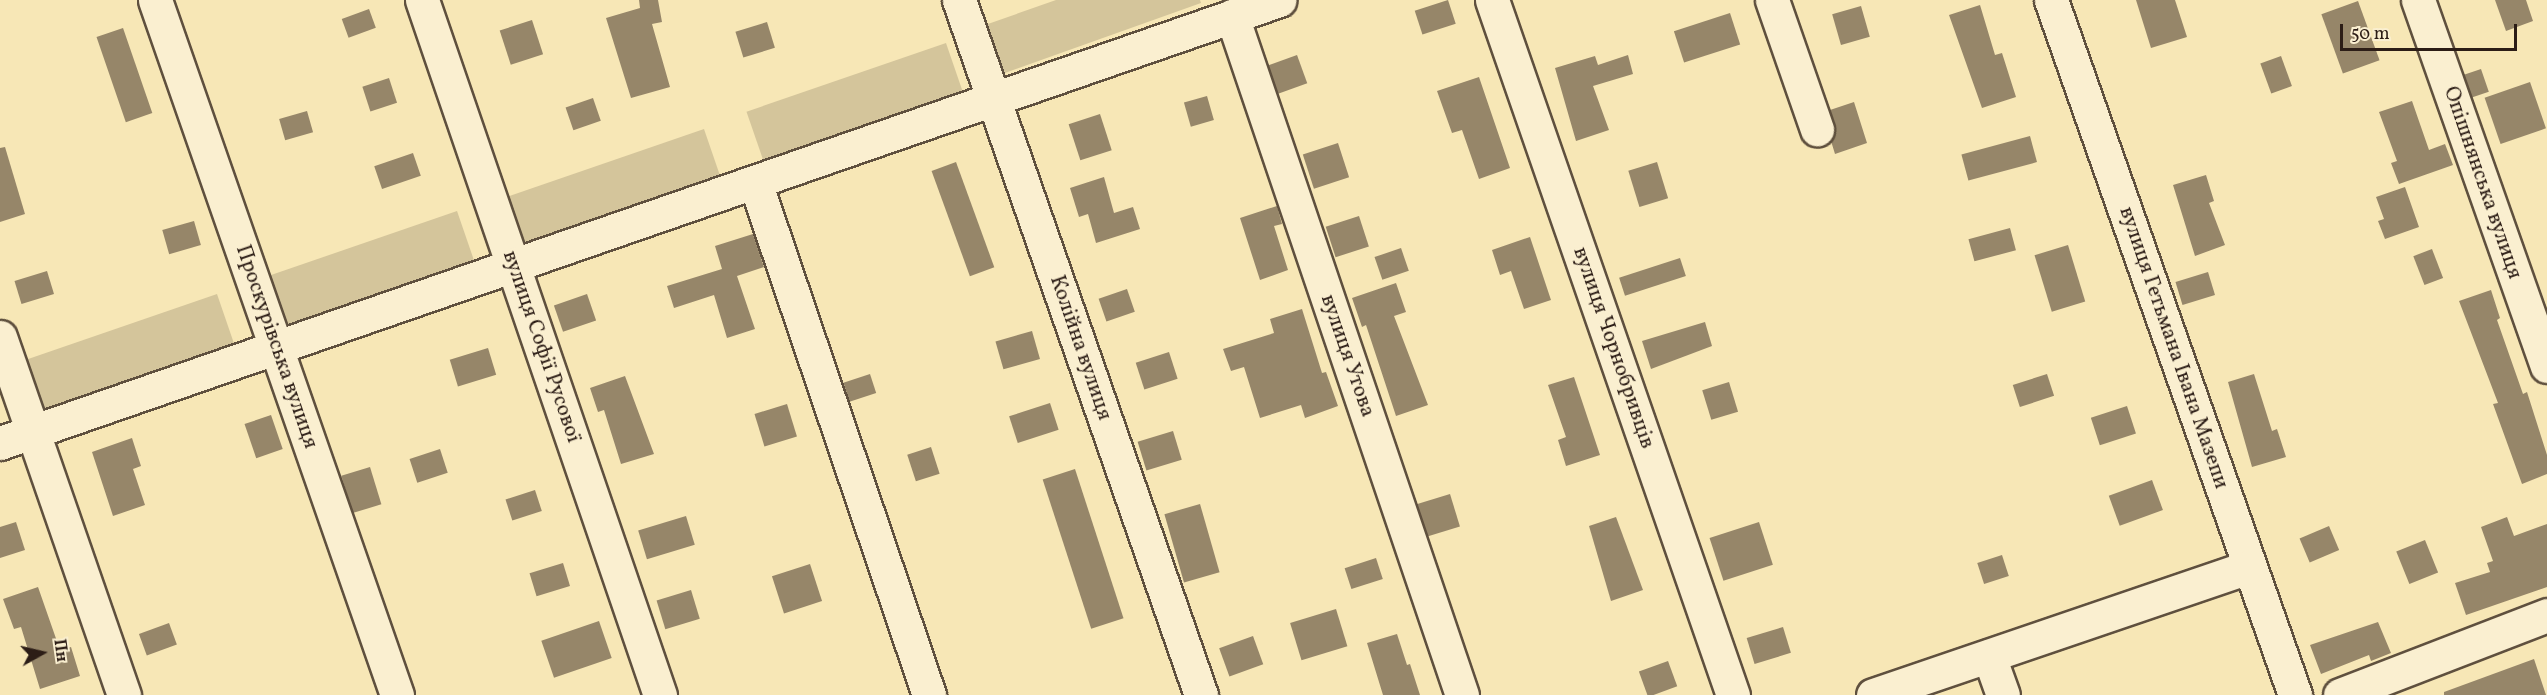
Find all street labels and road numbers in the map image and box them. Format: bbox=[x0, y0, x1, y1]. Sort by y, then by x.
street label: Опішнянська вулиця bbox=[2437, 83, 2527, 283]
street label: вулиця Гетьмана Івана Мазепи bbox=[2113, 204, 2233, 492]
street label: Проскурівська вулиця bbox=[229, 242, 323, 452]
street label: вулиця Чорнобривців bbox=[1567, 244, 1659, 452]
street label: вулиця Софії Русової bbox=[496, 248, 586, 446]
street label: Колійна вулиця bbox=[1043, 272, 1117, 424]
street label: вулиця Утова bbox=[1314, 291, 1380, 421]

